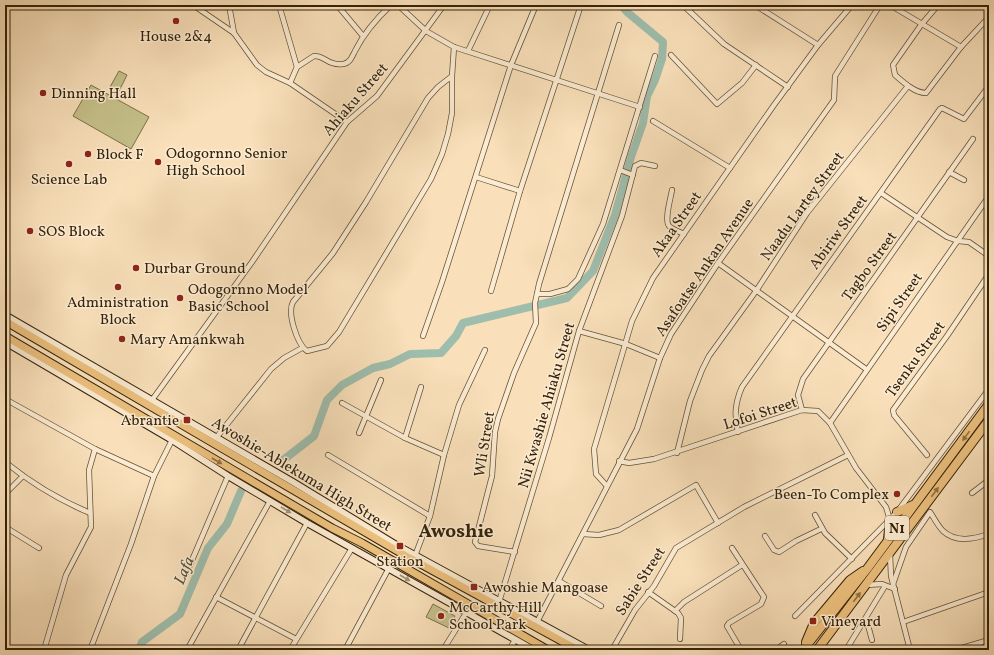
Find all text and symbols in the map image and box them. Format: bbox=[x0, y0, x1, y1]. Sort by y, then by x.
marker: House 2&4 bbox=[171, 16, 181, 26]
place label: House 2&4 bbox=[140, 27, 212, 48]
street label: Ahiaku Street bbox=[319, 59, 394, 141]
place label: Dinning Hall bbox=[51, 84, 136, 105]
marker: Dinning Hall bbox=[38, 88, 48, 98]
place label: Odogornno Senior High School bbox=[166, 144, 287, 182]
place label: Block F bbox=[96, 145, 144, 166]
street label: Naadu Lartey Street bbox=[756, 148, 850, 266]
marker: Block F bbox=[83, 149, 93, 159]
marker: Odogornno Senior High School bbox=[153, 157, 163, 167]
marker: Science Lab bbox=[64, 159, 74, 169]
place label: Science Lab bbox=[31, 170, 107, 191]
street label: Akaa Street bbox=[647, 188, 708, 262]
street label: Abiriw Street bbox=[805, 191, 873, 274]
street label: Asafoatse Ankan Avenue bbox=[651, 194, 759, 341]
place label: SOS Block bbox=[38, 222, 105, 243]
marker: SOS Block bbox=[25, 226, 35, 236]
street label: Tagbo Street bbox=[838, 228, 903, 306]
place label: Durbar Ground bbox=[144, 259, 246, 280]
marker: Durbar Ground bbox=[131, 263, 141, 273]
street label: Sipi Street bbox=[872, 269, 928, 337]
place label: Odogornno Model Basic School bbox=[188, 280, 308, 318]
marker: Administration Block bbox=[113, 282, 123, 292]
place label: Administration Block bbox=[67, 293, 169, 331]
marker: Odogornno Model Basic School bbox=[175, 293, 185, 303]
street label: Tsenku Street bbox=[881, 318, 951, 402]
street label: Nii Kwashie Ahiaku Street bbox=[514, 320, 581, 491]
place label: Mary Amankwah bbox=[130, 330, 245, 351]
marker: Mary Amankwah bbox=[117, 334, 127, 344]
street label: Lofoi Street bbox=[721, 393, 800, 436]
street label: Wli Street bbox=[470, 410, 501, 479]
place label: Abrantie bbox=[121, 411, 179, 432]
street label: Awoshie-Ablekuma High Street bbox=[207, 413, 395, 538]
marker: Abrantie bbox=[182, 415, 192, 425]
one-way arrow bbox=[962, 430, 970, 441]
one-way arrow bbox=[211, 457, 223, 464]
place label: Been-To Complex bbox=[774, 485, 889, 506]
one-way arrow bbox=[930, 487, 939, 498]
marker: Been-To Complex bbox=[892, 489, 902, 499]
one-way arrow bbox=[280, 507, 292, 514]
road number: N1 bbox=[885, 516, 909, 540]
district label: Awoshie bbox=[418, 519, 494, 545]
marker: Station bbox=[395, 541, 405, 551]
street label: Sabie Street bbox=[611, 543, 671, 620]
place label: Station bbox=[376, 552, 424, 573]
water label: Lafa bbox=[169, 553, 201, 588]
one-way arrow bbox=[399, 574, 411, 581]
place label: Awoshie Mangoase bbox=[482, 578, 608, 599]
marker: Awoshie Mangoase bbox=[469, 582, 479, 592]
one-way arrow bbox=[853, 591, 861, 602]
place label: McCarthy Hill School Park bbox=[449, 598, 542, 636]
marker: McCarthy Hill School Park bbox=[436, 611, 446, 621]
place label: Vineyard bbox=[821, 612, 881, 633]
marker: Vineyard bbox=[808, 616, 818, 626]

